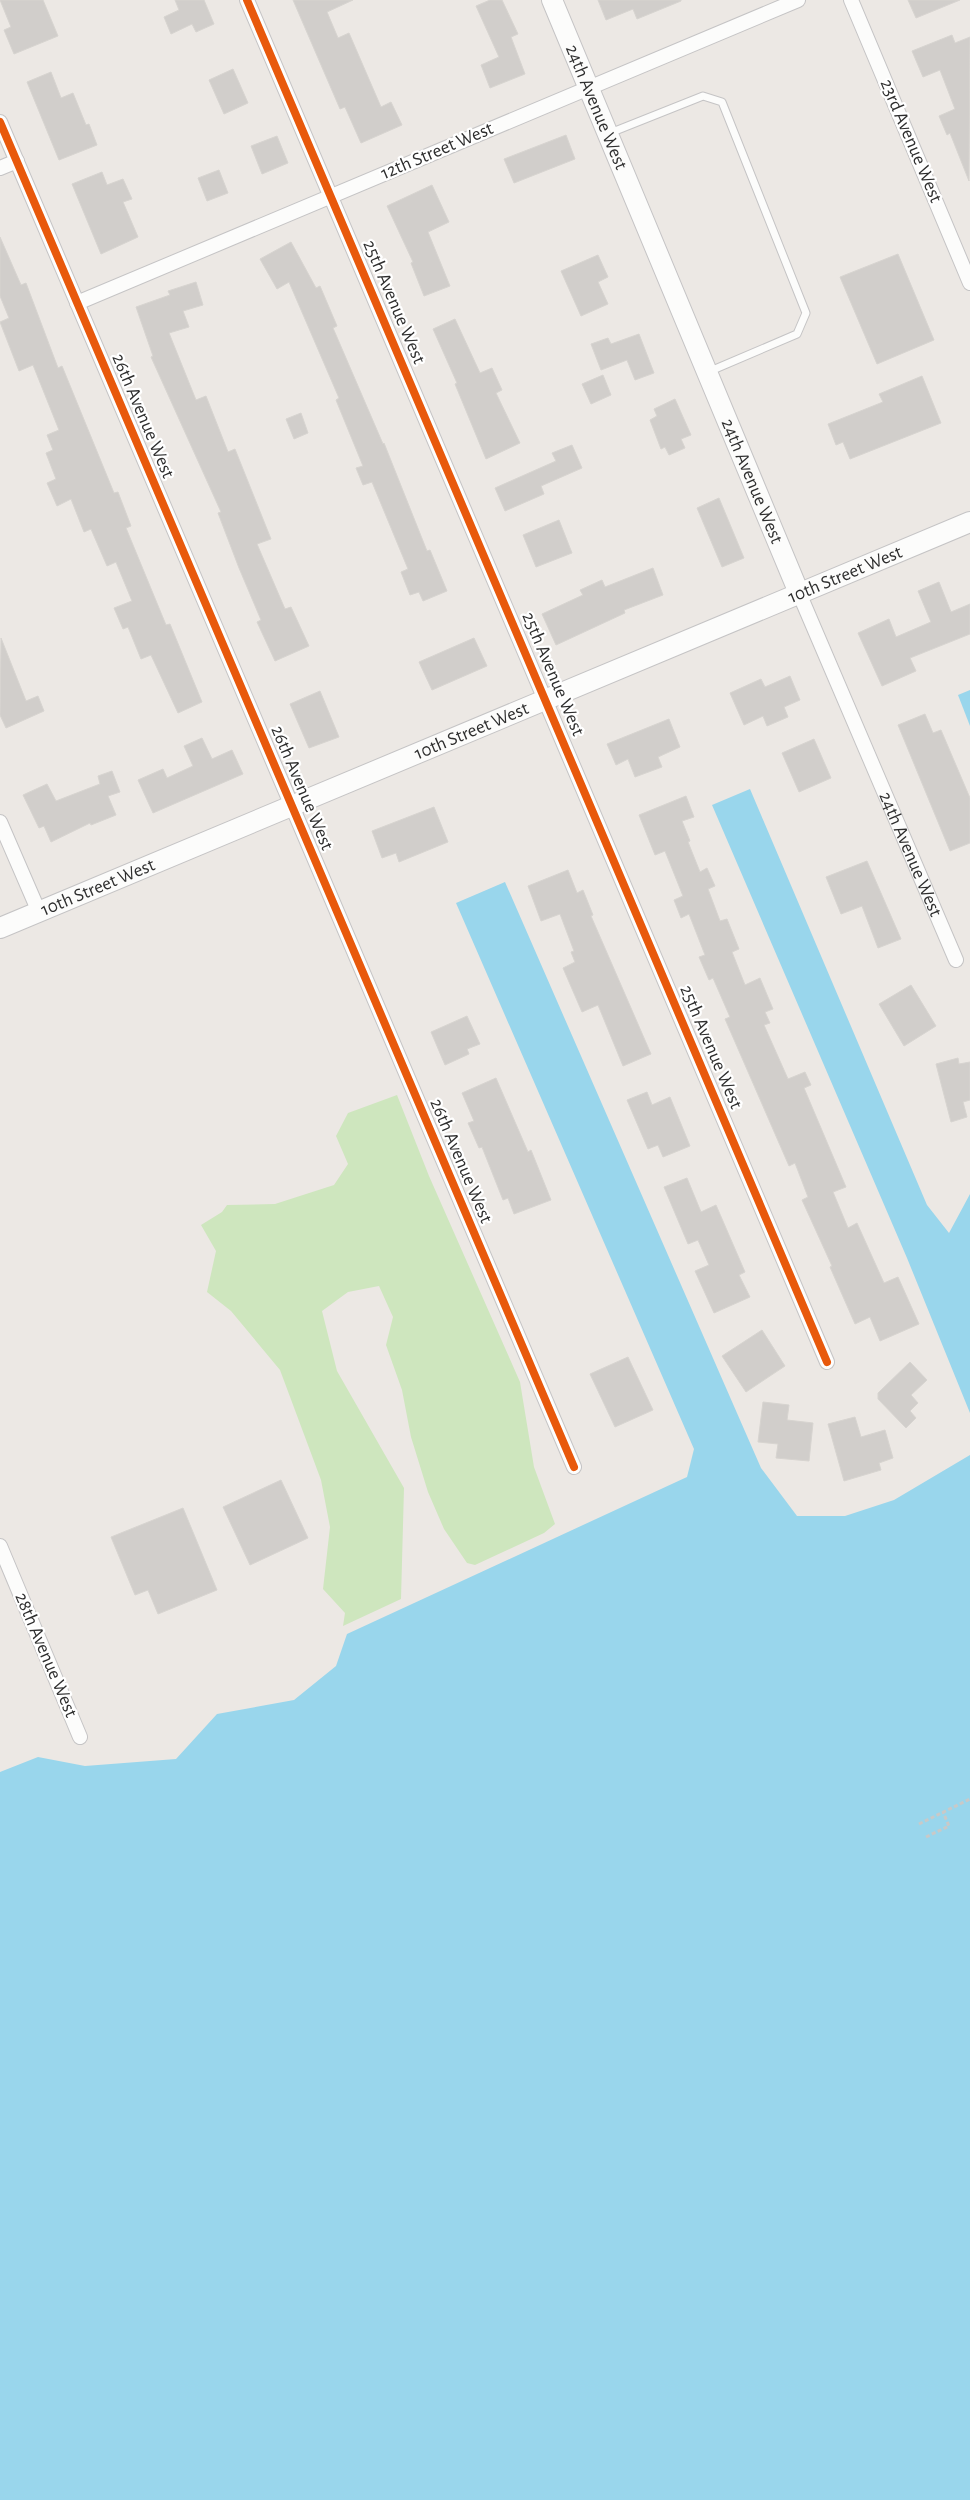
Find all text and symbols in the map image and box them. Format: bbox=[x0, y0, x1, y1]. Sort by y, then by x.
street label: 24th Avenue West bbox=[562, 42, 631, 172]
street label: 23rd Avenue West bbox=[876, 76, 946, 206]
street label: 12th Street West bbox=[378, 119, 496, 183]
street label: 25th Avenue West bbox=[359, 237, 429, 367]
street label: 26th Avenue West bbox=[108, 351, 178, 481]
street label: 24th Avenue West bbox=[718, 416, 787, 546]
street label: 10th Street West bbox=[785, 542, 905, 607]
street label: 25th Avenue West bbox=[518, 609, 588, 739]
street label: 10th Street West bbox=[412, 698, 531, 763]
street label: 26th Avenue West bbox=[267, 723, 337, 853]
street label: 24th Avenue West bbox=[876, 789, 946, 919]
street label: 10th Street West bbox=[38, 855, 158, 919]
street label: 25th Avenue West bbox=[676, 982, 746, 1112]
street label: 26th Avenue West bbox=[426, 1096, 496, 1226]
street label: 28th Avenue West bbox=[11, 1590, 81, 1720]

